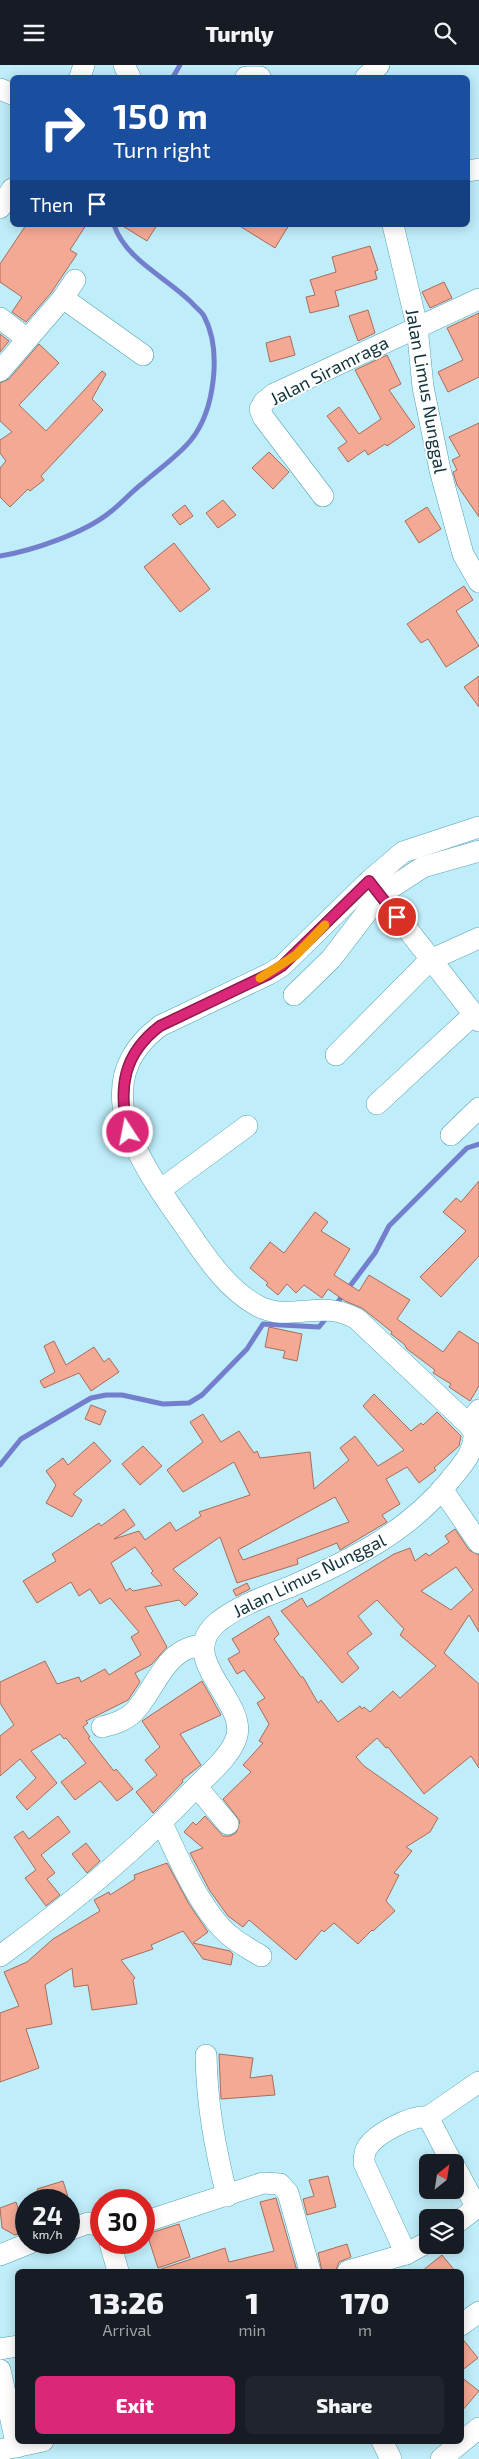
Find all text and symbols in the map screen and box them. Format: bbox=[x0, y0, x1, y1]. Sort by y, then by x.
icon: menu bbox=[20, 19, 48, 47]
icon: search bbox=[431, 19, 459, 47]
text: Turnly bbox=[205, 20, 274, 46]
text: 150 m bbox=[113, 94, 208, 136]
icon: right bbox=[30, 95, 95, 160]
text: Turn right bbox=[113, 136, 211, 162]
icon: arrive bbox=[83, 190, 111, 218]
text: Then bbox=[30, 193, 73, 216]
street label: Jalan Limus Nunggal bbox=[402, 307, 452, 476]
street label: Jalan Siramraga bbox=[266, 331, 392, 409]
pin bbox=[376, 896, 418, 938]
icon: arrive bbox=[383, 903, 411, 931]
position arrow bbox=[101, 1105, 153, 1157]
street label: Jalan Limus Nunggal bbox=[229, 1528, 390, 1622]
north arrow bbox=[419, 2154, 464, 2199]
map controls bbox=[419, 2154, 464, 2254]
speed limit sign: 30 bbox=[90, 2189, 155, 2254]
text: 24 bbox=[32, 2200, 63, 2230]
button: layers bbox=[419, 2209, 464, 2254]
text: km/h bbox=[33, 2227, 62, 2241]
text: 13:26 bbox=[90, 2284, 164, 2320]
text: 1 bbox=[245, 2284, 259, 2320]
text: 170 bbox=[340, 2284, 389, 2320]
text: Arrival bbox=[102, 2320, 151, 2339]
text: min bbox=[239, 2320, 266, 2339]
text: m bbox=[358, 2320, 372, 2339]
button: Exit bbox=[35, 2376, 235, 2434]
button: Share bbox=[245, 2376, 444, 2434]

